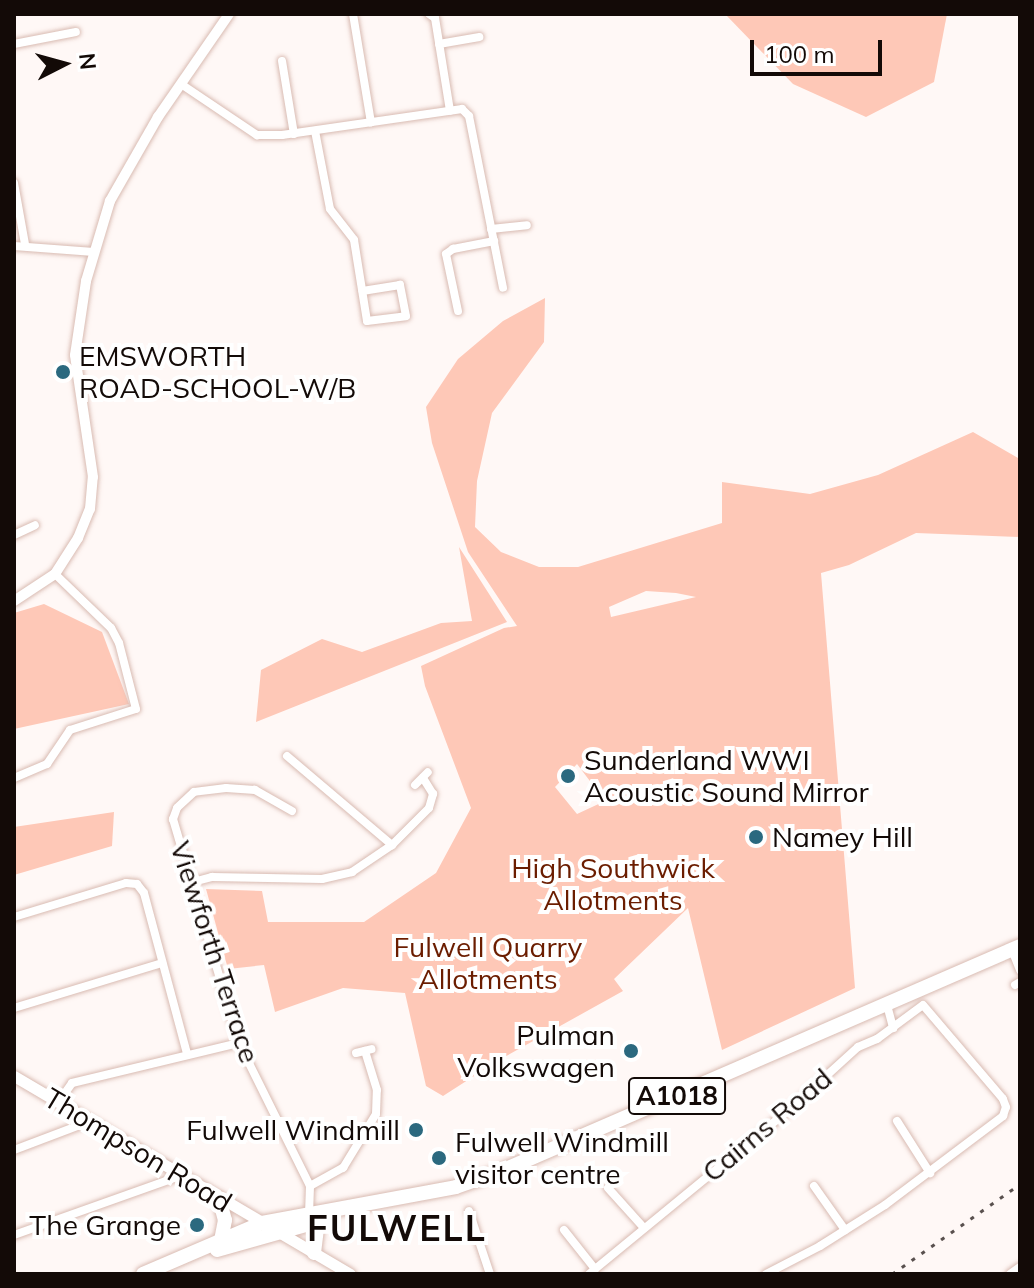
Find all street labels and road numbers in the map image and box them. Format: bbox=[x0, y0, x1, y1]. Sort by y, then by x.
street label: Viewforth Terrace bbox=[163, 837, 267, 1067]
street label: Cairns Road bbox=[695, 1061, 839, 1189]
road number: A1018 bbox=[627, 1074, 727, 1118]
street label: Thompson Road bbox=[38, 1081, 238, 1219]

